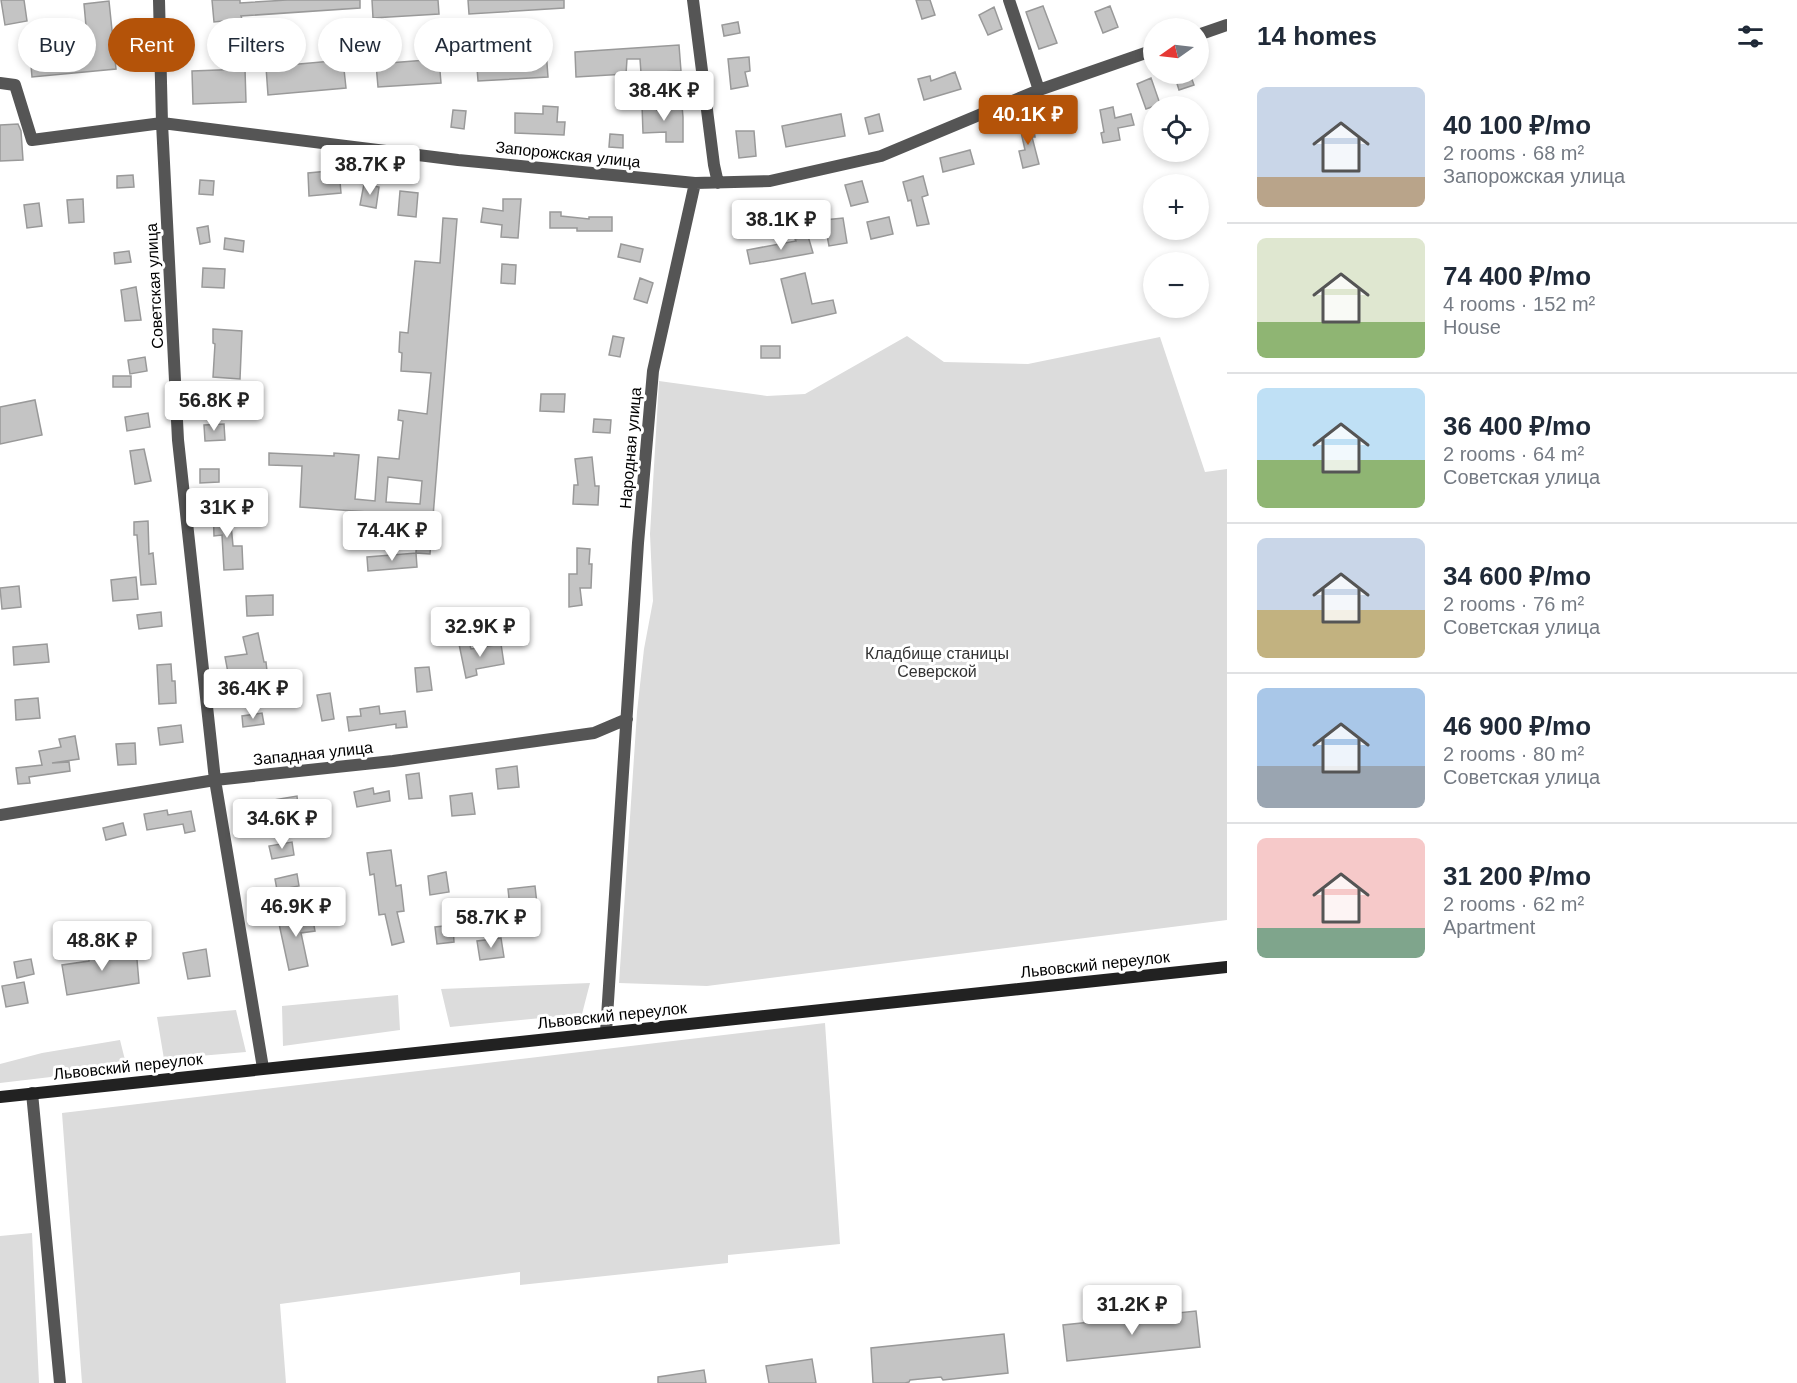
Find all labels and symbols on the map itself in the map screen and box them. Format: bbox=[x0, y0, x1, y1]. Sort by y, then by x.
north arrow bbox=[1143, 18, 1209, 84]
pin: 38.4K ₽ bbox=[609, 71, 719, 122]
pin: 40.1K ₽ bbox=[973, 95, 1083, 146]
street label: Запорожская улица bbox=[495, 138, 641, 171]
pin: 38.7K ₽ bbox=[315, 145, 425, 196]
pin: 38.1K ₽ bbox=[726, 200, 836, 251]
street label: Советская улица bbox=[143, 223, 166, 349]
pin: 56.8K ₽ bbox=[159, 381, 269, 432]
street label: Народная улица bbox=[617, 386, 644, 510]
pin: 31K ₽ bbox=[185, 488, 269, 539]
pin: 74.4K ₽ bbox=[337, 511, 447, 562]
pin: 32.9K ₽ bbox=[425, 607, 535, 658]
park label: Кладбище станицы Северской bbox=[865, 645, 1009, 680]
pin: 36.4K ₽ bbox=[198, 669, 308, 720]
street label: Западная улица bbox=[252, 739, 374, 768]
pin: 34.6K ₽ bbox=[227, 799, 337, 850]
pin: 46.9K ₽ bbox=[241, 887, 351, 938]
pin: 58.7K ₽ bbox=[436, 898, 546, 949]
pin: 48.8K ₽ bbox=[47, 921, 157, 972]
street label: Львовский переулок bbox=[1020, 948, 1171, 981]
street label: Львовский переулок bbox=[537, 999, 688, 1032]
street label: Львовский переулок bbox=[53, 1050, 204, 1083]
pin: 31.2K ₽ bbox=[1077, 1285, 1187, 1336]

